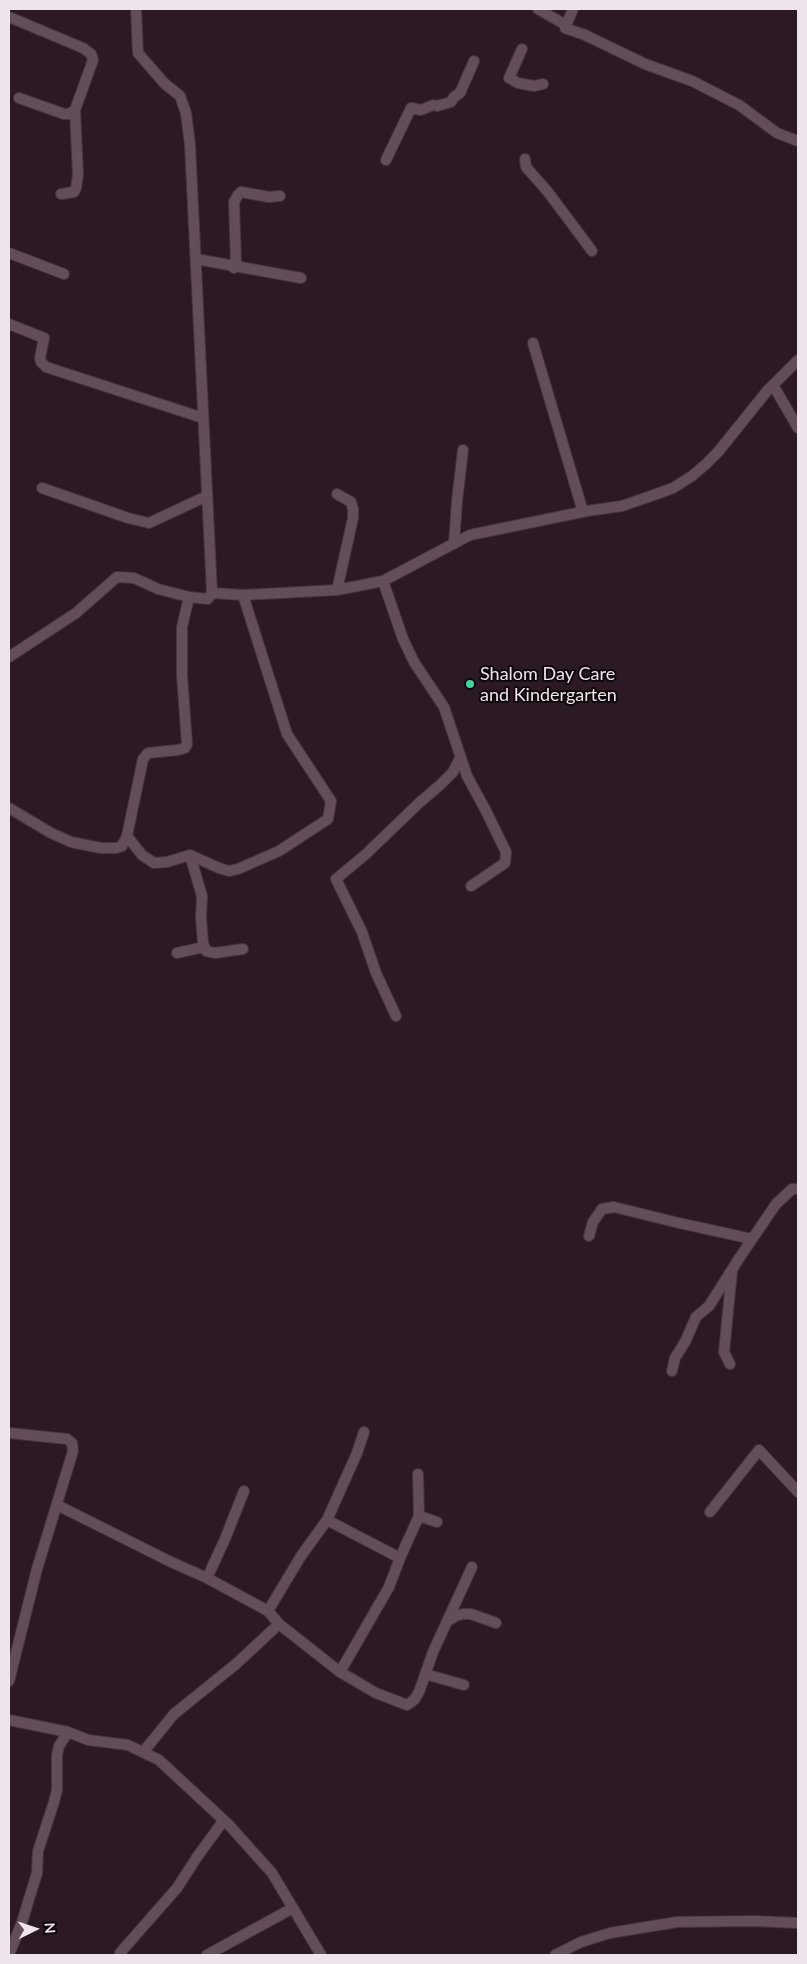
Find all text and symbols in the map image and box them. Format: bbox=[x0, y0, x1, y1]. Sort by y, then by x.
place label: Shalom Day Care and Kindergarten bbox=[480, 663, 617, 706]
marker: Shalom Day Care and Kindergarten bbox=[464, 678, 476, 690]
north arrow bbox=[10, 1904, 60, 1954]
text: N bbox=[42, 1922, 59, 1934]

